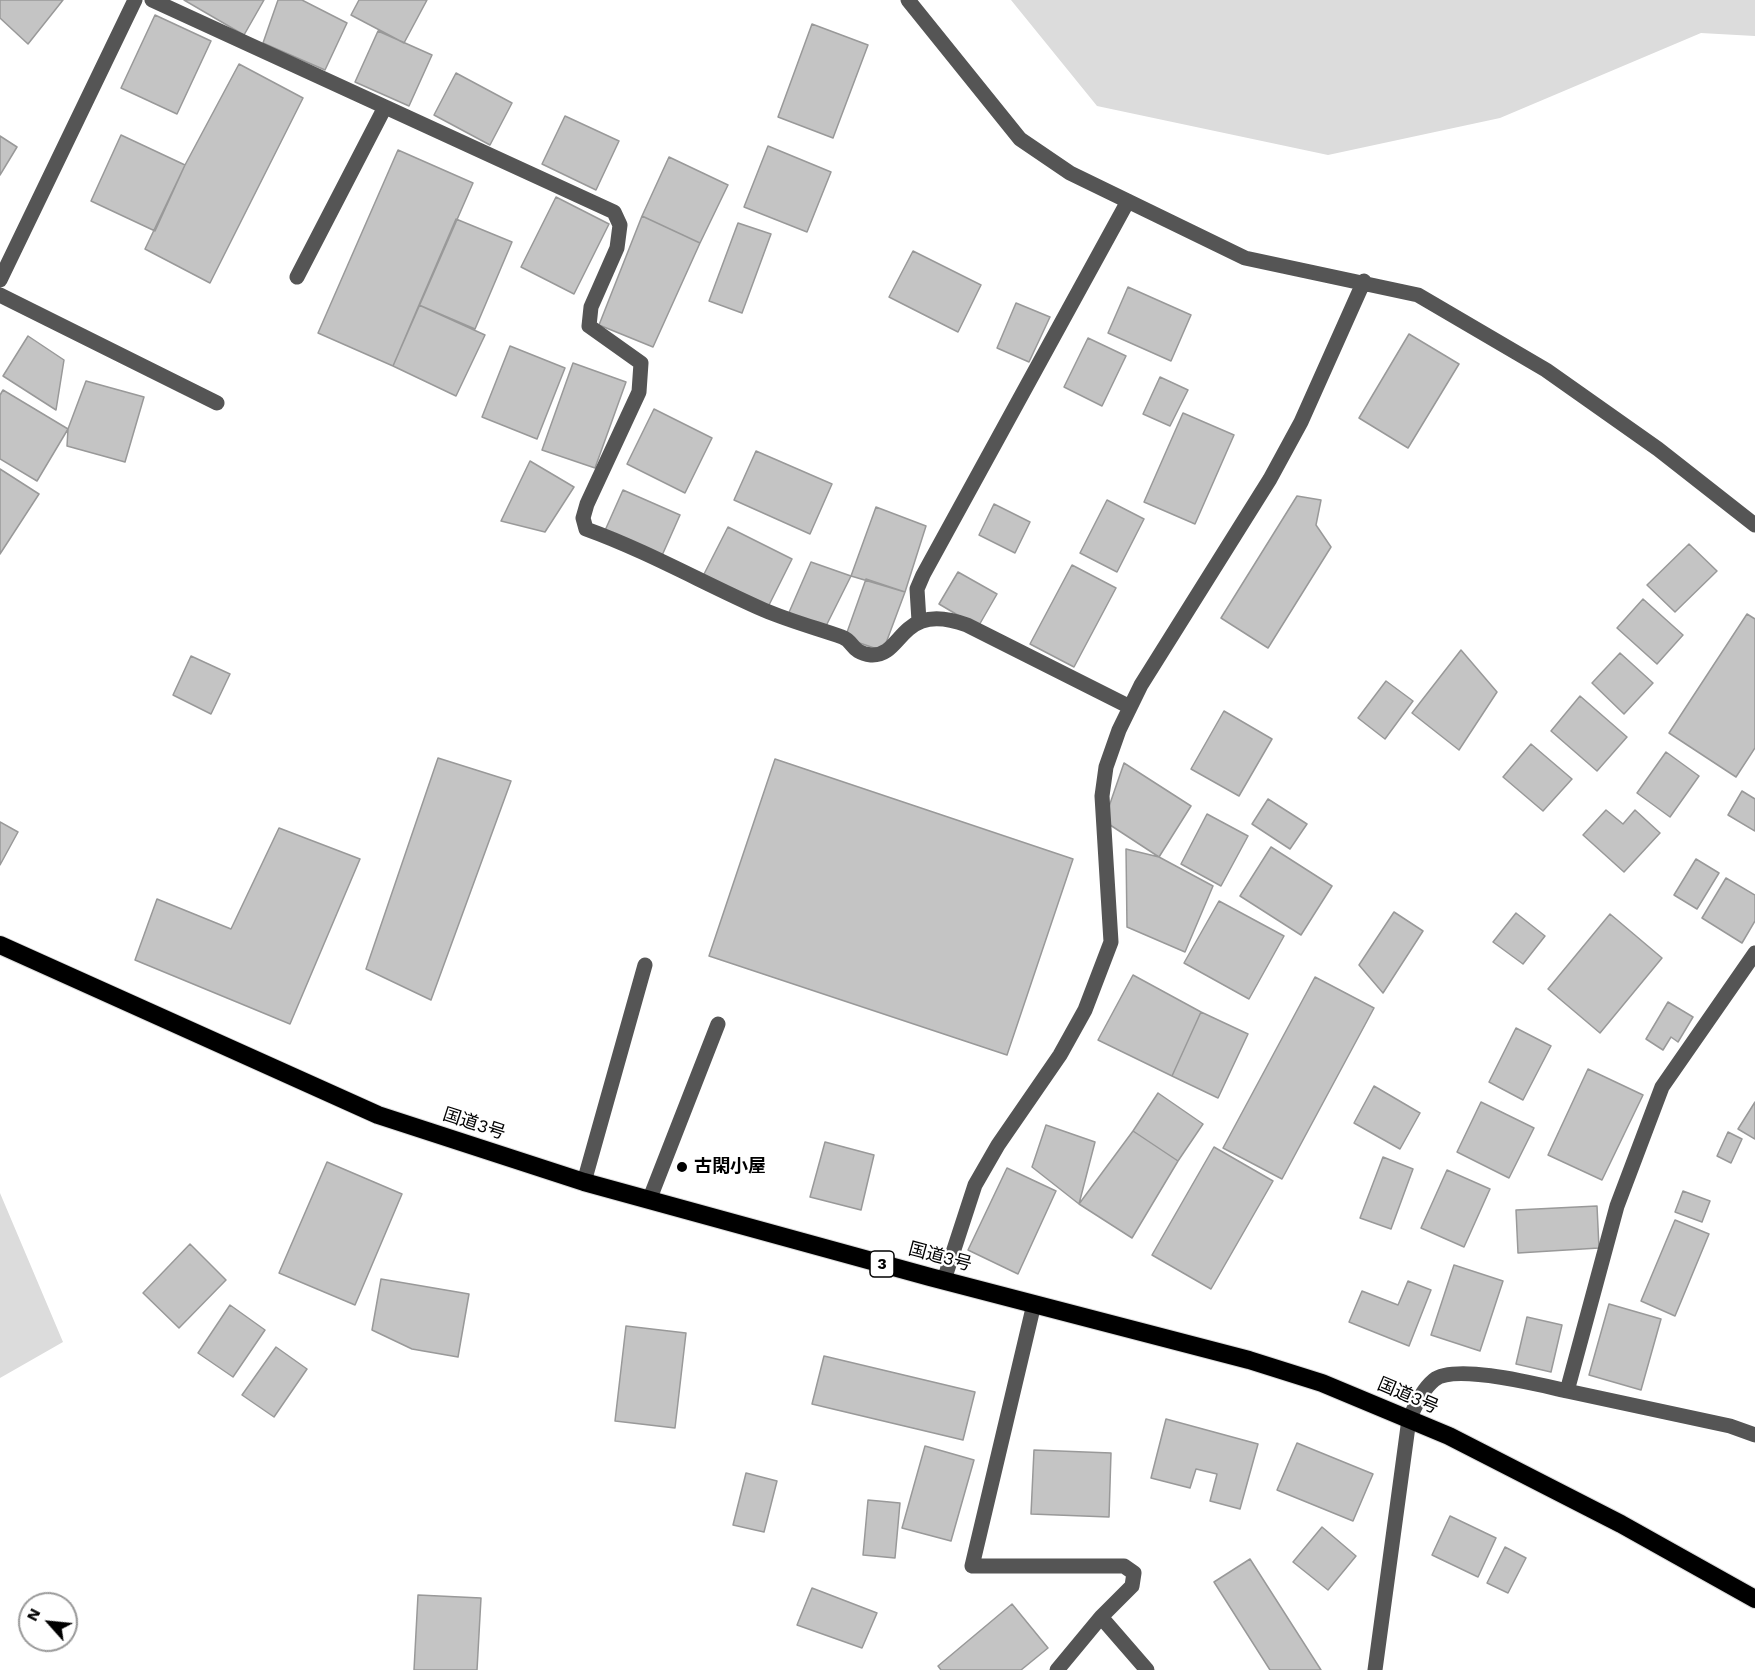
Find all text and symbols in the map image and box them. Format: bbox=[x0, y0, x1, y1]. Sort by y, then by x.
street label: 国道3号 bbox=[440, 1104, 508, 1144]
place label: 古閑小屋 bbox=[694, 1156, 766, 1178]
marker: 古閑小屋 bbox=[675, 1160, 689, 1174]
street label: 国道3号 bbox=[906, 1238, 974, 1276]
road number: 3 bbox=[870, 1251, 894, 1277]
street label: 国道3号 bbox=[1374, 1373, 1442, 1419]
north arrow bbox=[18, 1592, 78, 1652]
text: N bbox=[22, 1605, 44, 1624]

